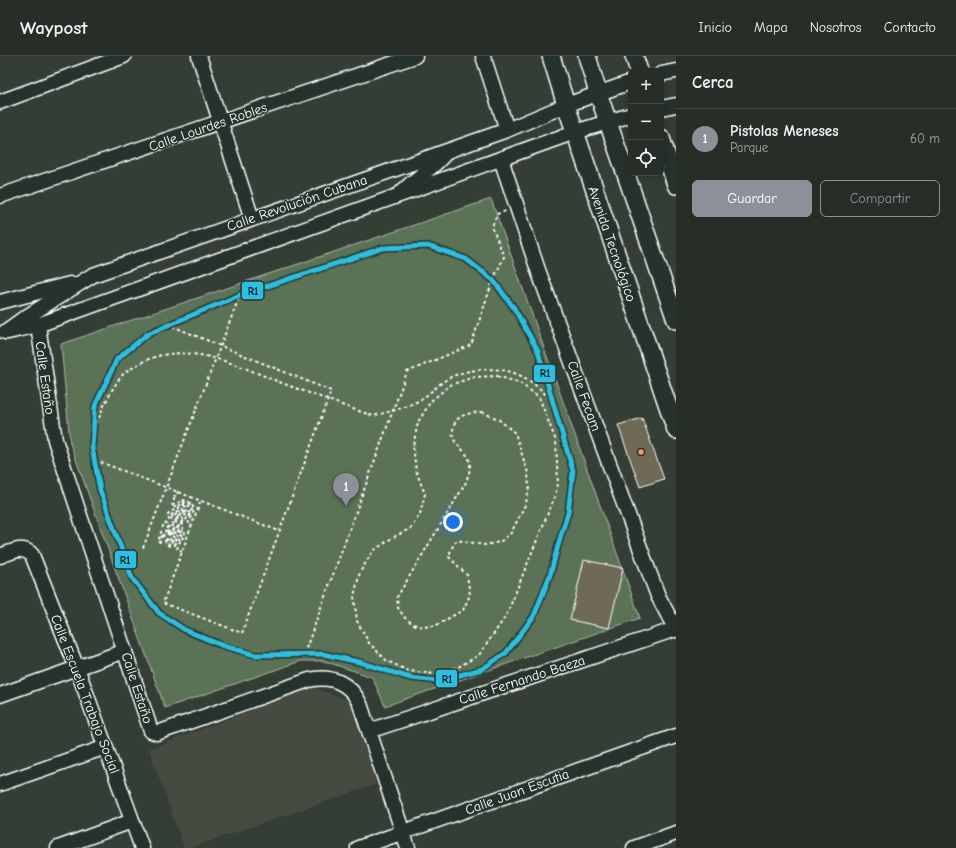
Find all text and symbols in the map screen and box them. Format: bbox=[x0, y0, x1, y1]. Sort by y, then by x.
text: Waypost bbox=[20, 17, 88, 39]
text: Inicio bbox=[698, 19, 732, 36]
text: Mapa bbox=[754, 19, 788, 36]
text: Nosotros bbox=[810, 19, 862, 36]
text: Contacto bbox=[884, 19, 936, 36]
map controls bbox=[628, 68, 664, 176]
button: + bbox=[628, 68, 664, 104]
text: Cerca bbox=[692, 73, 734, 92]
street label: Calle Lourdes Robles bbox=[147, 99, 270, 155]
button: − bbox=[628, 104, 664, 140]
text: Pistolas Meneses bbox=[730, 122, 839, 140]
text: 1 bbox=[702, 131, 708, 146]
text: 60 m bbox=[910, 131, 940, 146]
button: locate bbox=[628, 140, 664, 176]
text: Parque bbox=[730, 140, 768, 155]
street label: Calle Revolución Cubana bbox=[225, 171, 369, 235]
button: Guardar bbox=[692, 180, 812, 217]
button: Compartir bbox=[820, 180, 940, 217]
street label: Avenida Tecnológico bbox=[584, 184, 640, 304]
line badge: R1 bbox=[241, 281, 264, 300]
text: R1 bbox=[248, 285, 258, 298]
street label: Calle Estaño bbox=[31, 340, 59, 416]
street label: Calle Fecam bbox=[563, 359, 605, 433]
line badge: R1 bbox=[533, 364, 556, 383]
text: R1 bbox=[540, 367, 550, 380]
unlabelled marker bbox=[636, 447, 646, 457]
pin: 1 bbox=[333, 473, 359, 506]
your location bbox=[443, 512, 463, 532]
line badge: R1 bbox=[114, 550, 137, 569]
text: R1 bbox=[120, 554, 130, 567]
street label: Calle Escuela Trabajo Social bbox=[47, 612, 123, 776]
street label: Calle Estaño bbox=[117, 650, 157, 726]
street label: Calle Fernando Baeza bbox=[457, 652, 587, 708]
line badge: R1 bbox=[435, 669, 458, 688]
text: R1 bbox=[442, 673, 452, 686]
street label: Calle Juan Escutia bbox=[463, 765, 571, 819]

